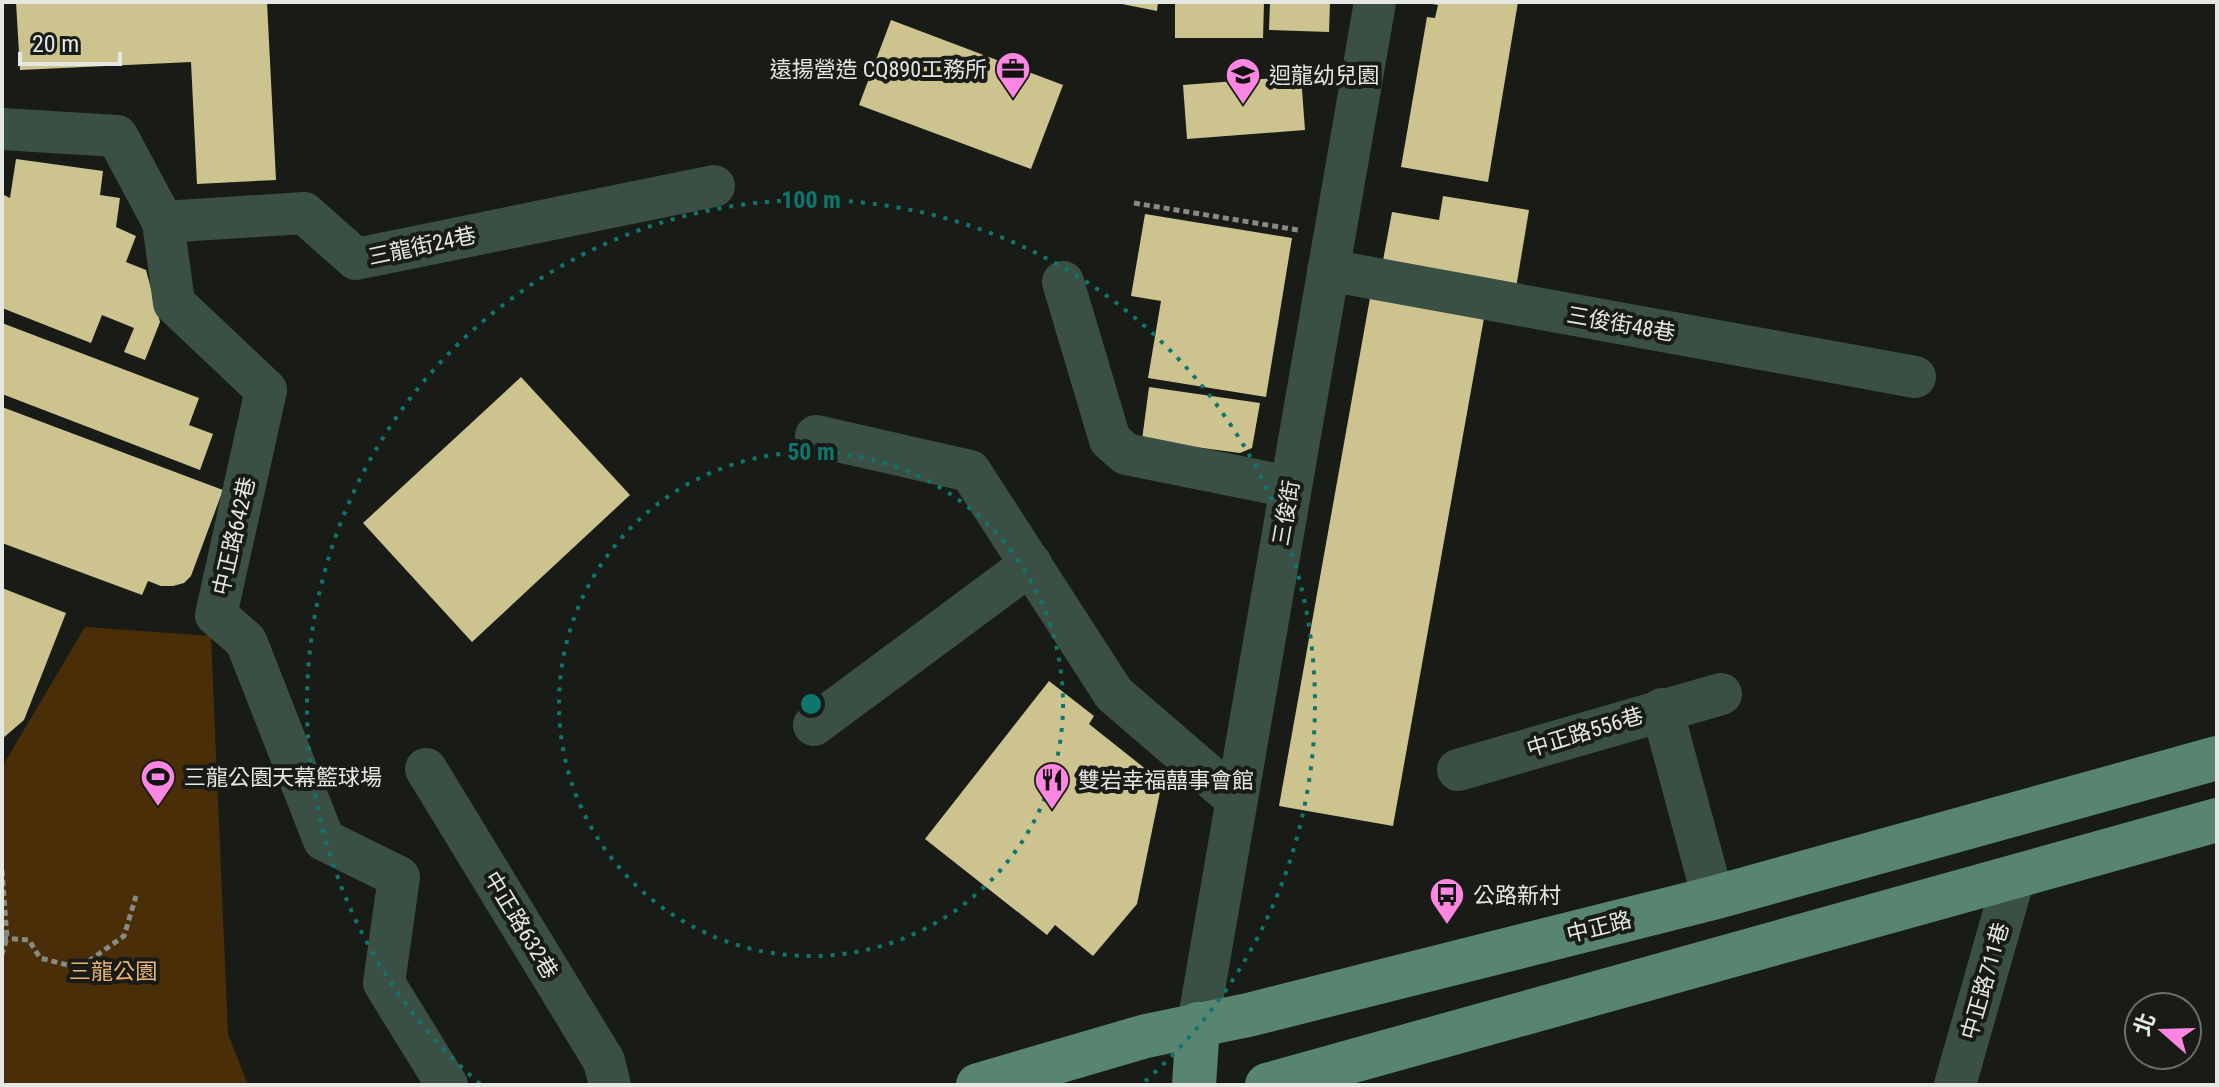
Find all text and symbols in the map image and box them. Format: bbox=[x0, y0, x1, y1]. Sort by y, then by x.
scale bar bbox=[20, 16, 120, 66]
text: 20 m bbox=[32, 30, 79, 58]
office icon: 遠揚營造 CQ890工務所 bbox=[994, 50, 1032, 100]
school or university icon: 迴龍幼兒園 bbox=[1224, 56, 1262, 106]
place label: 遠揚營造 CQ890工務所 bbox=[770, 57, 987, 82]
place label: 迴龍幼兒園 bbox=[1269, 63, 1379, 88]
text: 100 m bbox=[781, 186, 841, 214]
street label: 三龍街24巷 bbox=[366, 222, 478, 270]
street label: 三俊街48巷 bbox=[1565, 302, 1677, 346]
text: 50 m bbox=[787, 438, 835, 466]
street label: 中正路642巷 bbox=[208, 474, 260, 598]
street label: 三俊街 bbox=[1268, 478, 1304, 548]
centre of rings bbox=[797, 690, 825, 718]
street label: 中正路556巷 bbox=[1524, 702, 1646, 762]
sports icon: 三龍公園天幕籃球場 bbox=[139, 758, 177, 808]
restaurant icon: 雙岩幸福囍事會館 bbox=[1033, 761, 1071, 811]
place label: 三龍公園天幕籃球場 bbox=[184, 765, 382, 790]
place label: 雙岩幸福囍事會館 bbox=[1078, 768, 1254, 793]
street label: 中正路632巷 bbox=[479, 867, 563, 983]
bus stop icon: 公路新村 bbox=[1428, 876, 1466, 926]
place label: 公路新村 bbox=[1473, 883, 1561, 908]
street label: 中正路 bbox=[1564, 907, 1634, 947]
street label: 中正路711巷 bbox=[1956, 920, 2014, 1042]
park label: 三龍公園 bbox=[69, 959, 157, 984]
north arrow bbox=[2123, 991, 2203, 1071]
text: 北 bbox=[2129, 1010, 2160, 1039]

